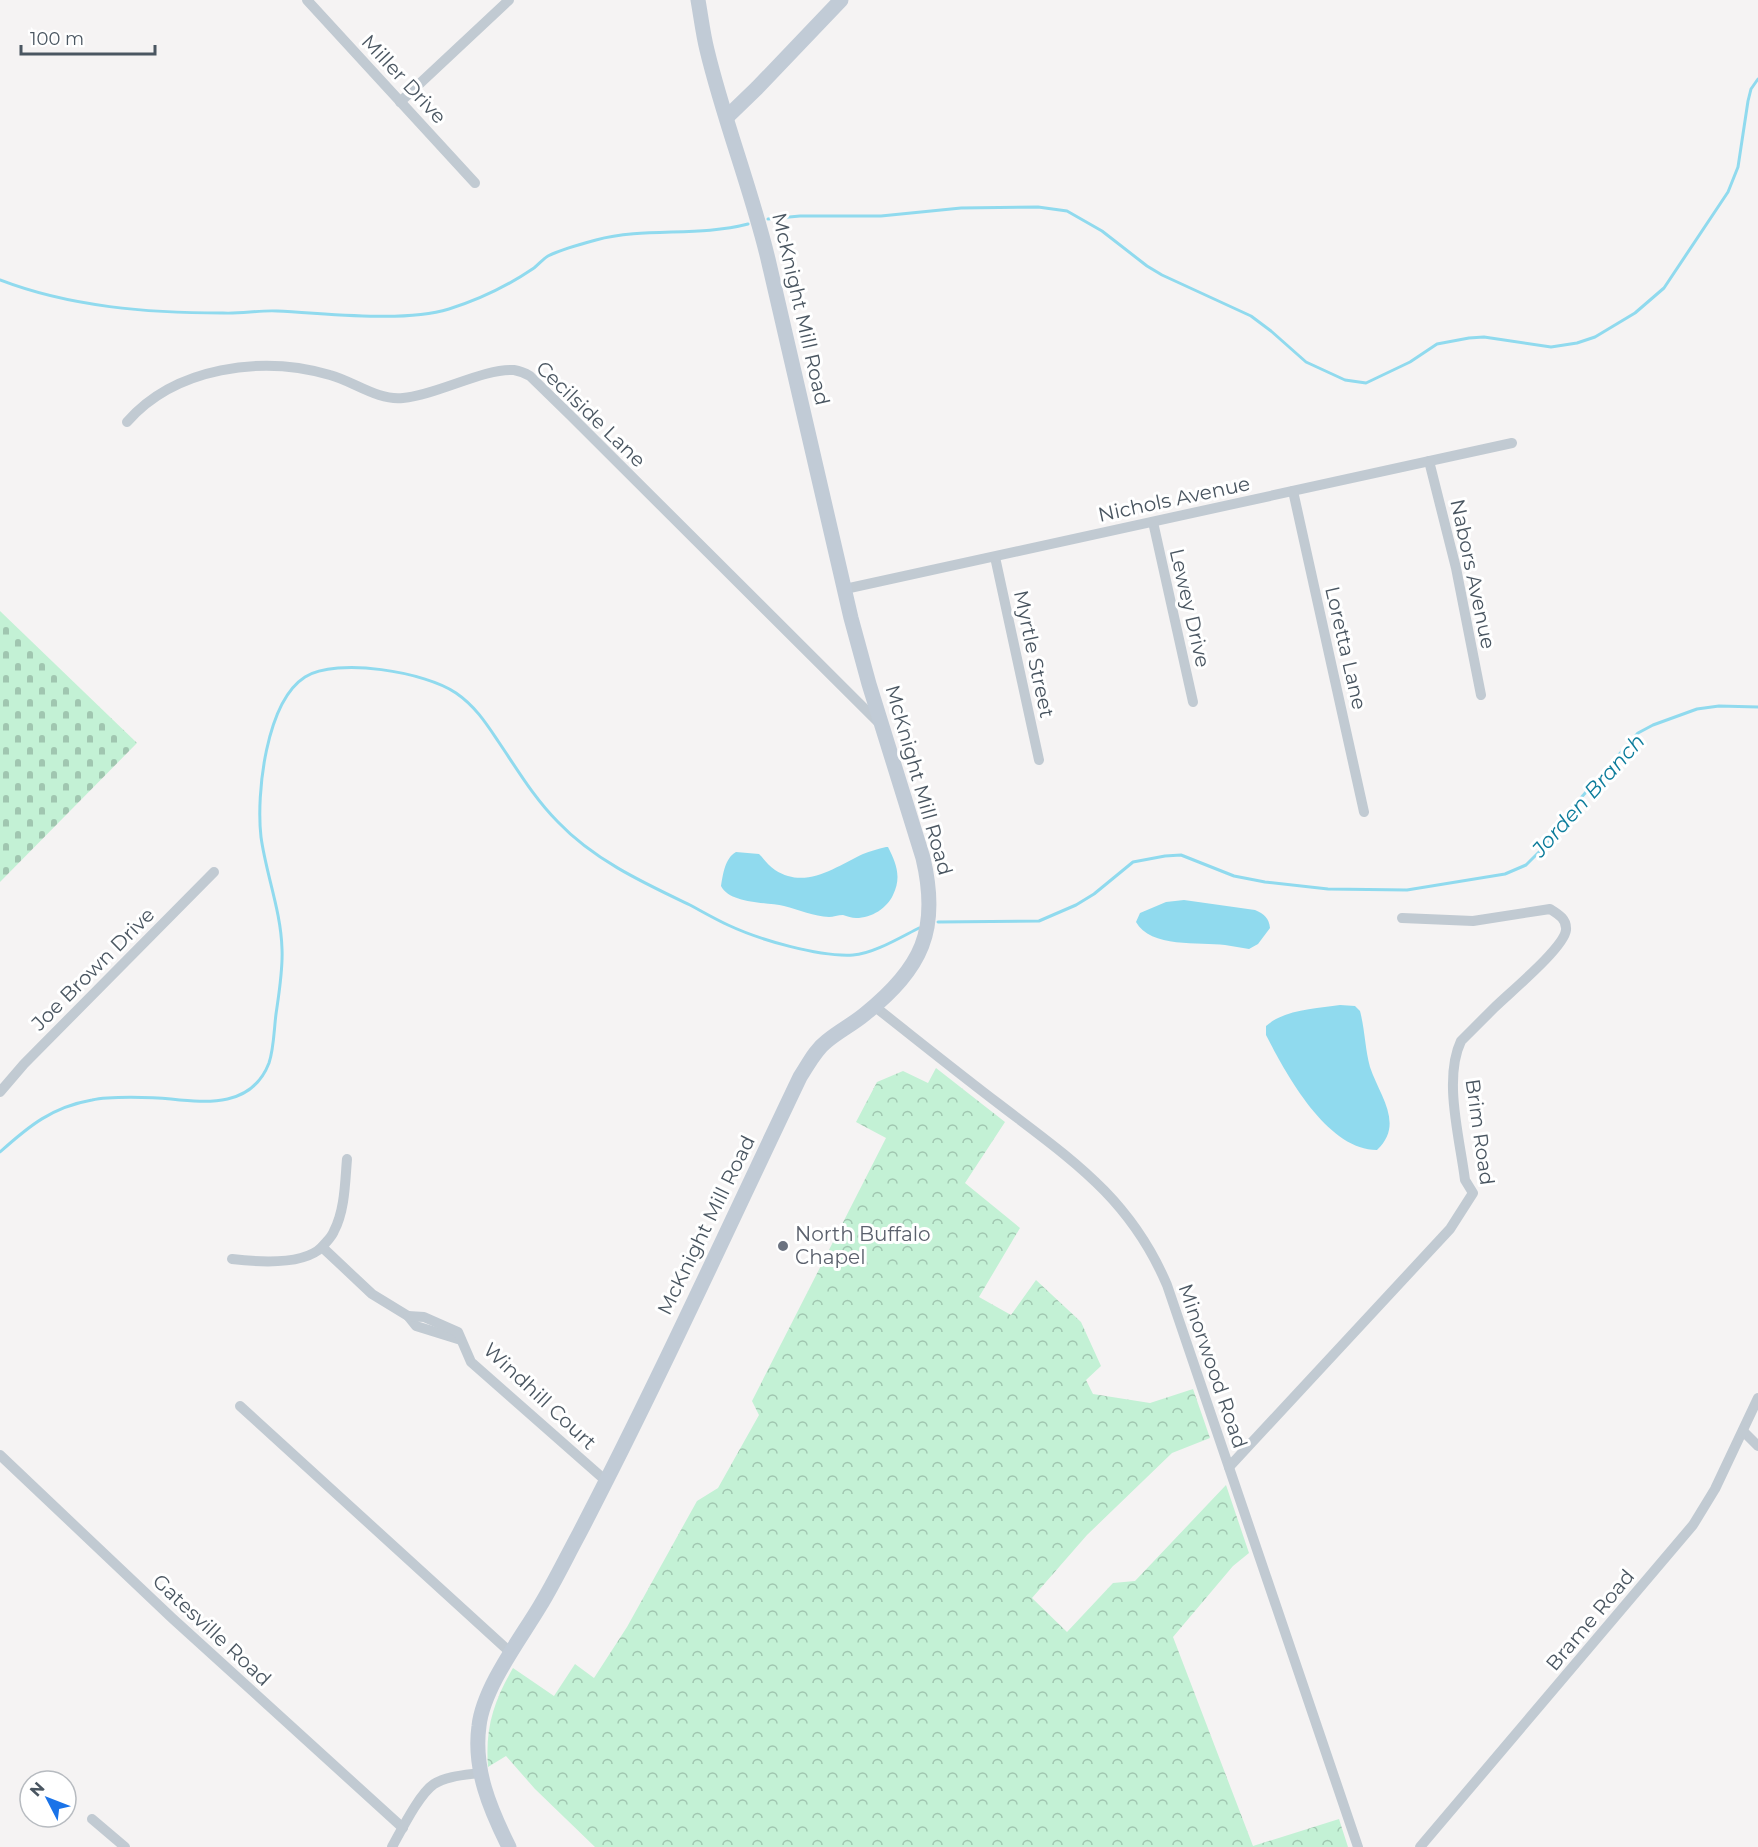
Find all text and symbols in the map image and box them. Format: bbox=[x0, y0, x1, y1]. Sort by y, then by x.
scale bar bbox=[21, 18, 154, 56]
text: 100 m bbox=[30, 28, 84, 50]
street label: Miller Drive bbox=[357, 30, 451, 128]
street label: McKnight Mill Road bbox=[767, 211, 835, 407]
street label: Cecilside Lane bbox=[531, 356, 651, 472]
street label: Nichols Avenue bbox=[1096, 471, 1252, 527]
street label: Nabors Avenue bbox=[1445, 497, 1501, 651]
street label: Lewey Drive bbox=[1165, 546, 1215, 670]
street label: Loretta Lane bbox=[1320, 584, 1372, 712]
street label: Myrtle Street bbox=[1009, 588, 1059, 720]
street label: McKnight Mill Road bbox=[880, 682, 958, 878]
water label: Jorden Branch bbox=[1526, 728, 1650, 862]
street label: Joe Brown Drive bbox=[26, 903, 159, 1036]
street label: Brim Road bbox=[1461, 1077, 1499, 1187]
street label: McKnight Mill Road bbox=[652, 1131, 760, 1319]
place label: North Buffalo Chapel bbox=[795, 1222, 931, 1269]
marker: North Buffalo Chapel bbox=[776, 1239, 790, 1253]
street label: Minorwood Road bbox=[1174, 1281, 1252, 1451]
street label: Windhill Court bbox=[479, 1338, 601, 1454]
street label: Brame Road bbox=[1541, 1564, 1639, 1676]
street label: Gatesville Road bbox=[148, 1569, 276, 1691]
north arrow bbox=[18, 1769, 78, 1829]
text: N bbox=[26, 1778, 49, 1800]

